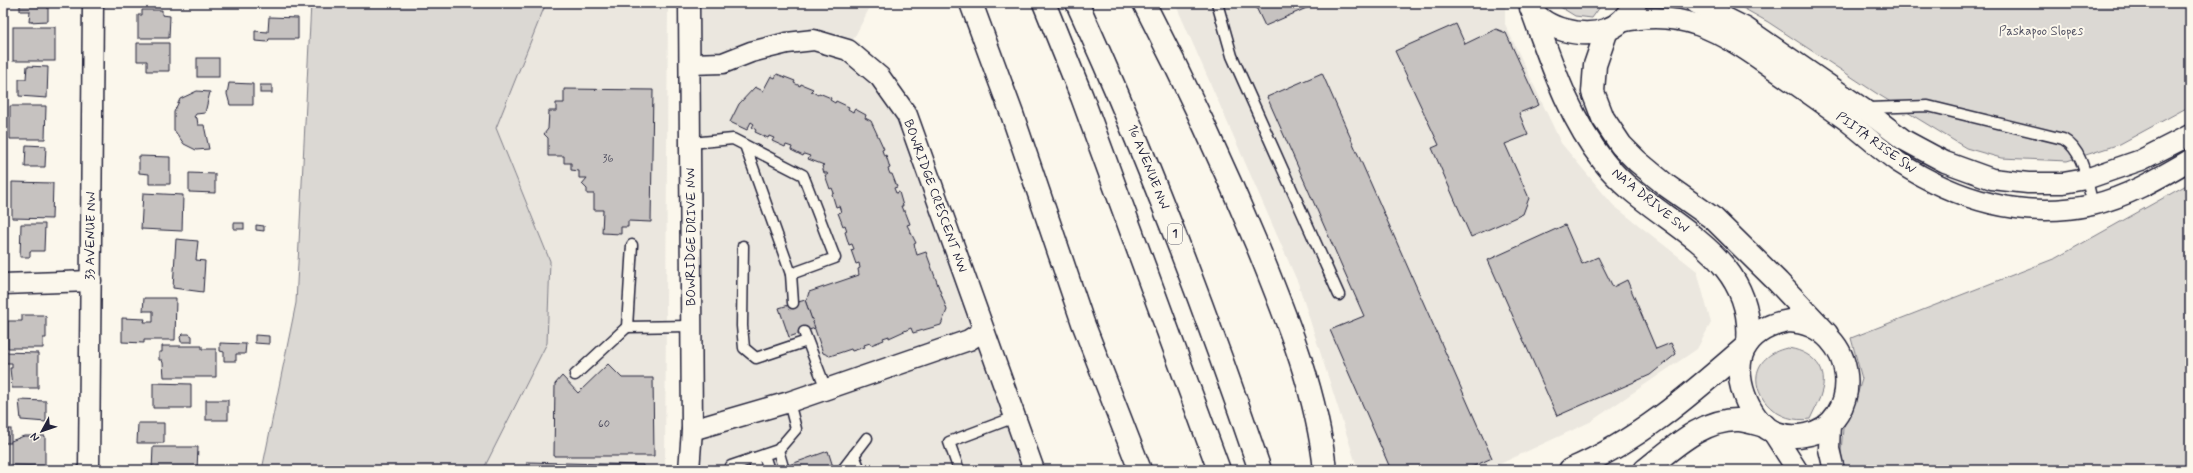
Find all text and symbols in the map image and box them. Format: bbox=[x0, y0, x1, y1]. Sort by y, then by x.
park label: Paskapoo Slopes bbox=[1999, 23, 2083, 40]
street label: PIITA RISE SW bbox=[1833, 108, 1919, 178]
street label: BOWRIDGE CRESCENT NW bbox=[899, 117, 971, 275]
street label: 16 AVENUE NW bbox=[1123, 122, 1173, 212]
house number: 36 bbox=[602, 152, 614, 166]
street label: NA'A DRIVE SW bbox=[1608, 165, 1692, 237]
street label: BOWRIDGE DRIVE NW bbox=[683, 168, 700, 306]
street label: 33 AVENUE NW bbox=[82, 191, 100, 280]
road number: 1 bbox=[1168, 224, 1182, 244]
north arrow bbox=[22, 411, 62, 451]
house number: 60 bbox=[598, 417, 610, 431]
text: N bbox=[27, 429, 43, 444]

